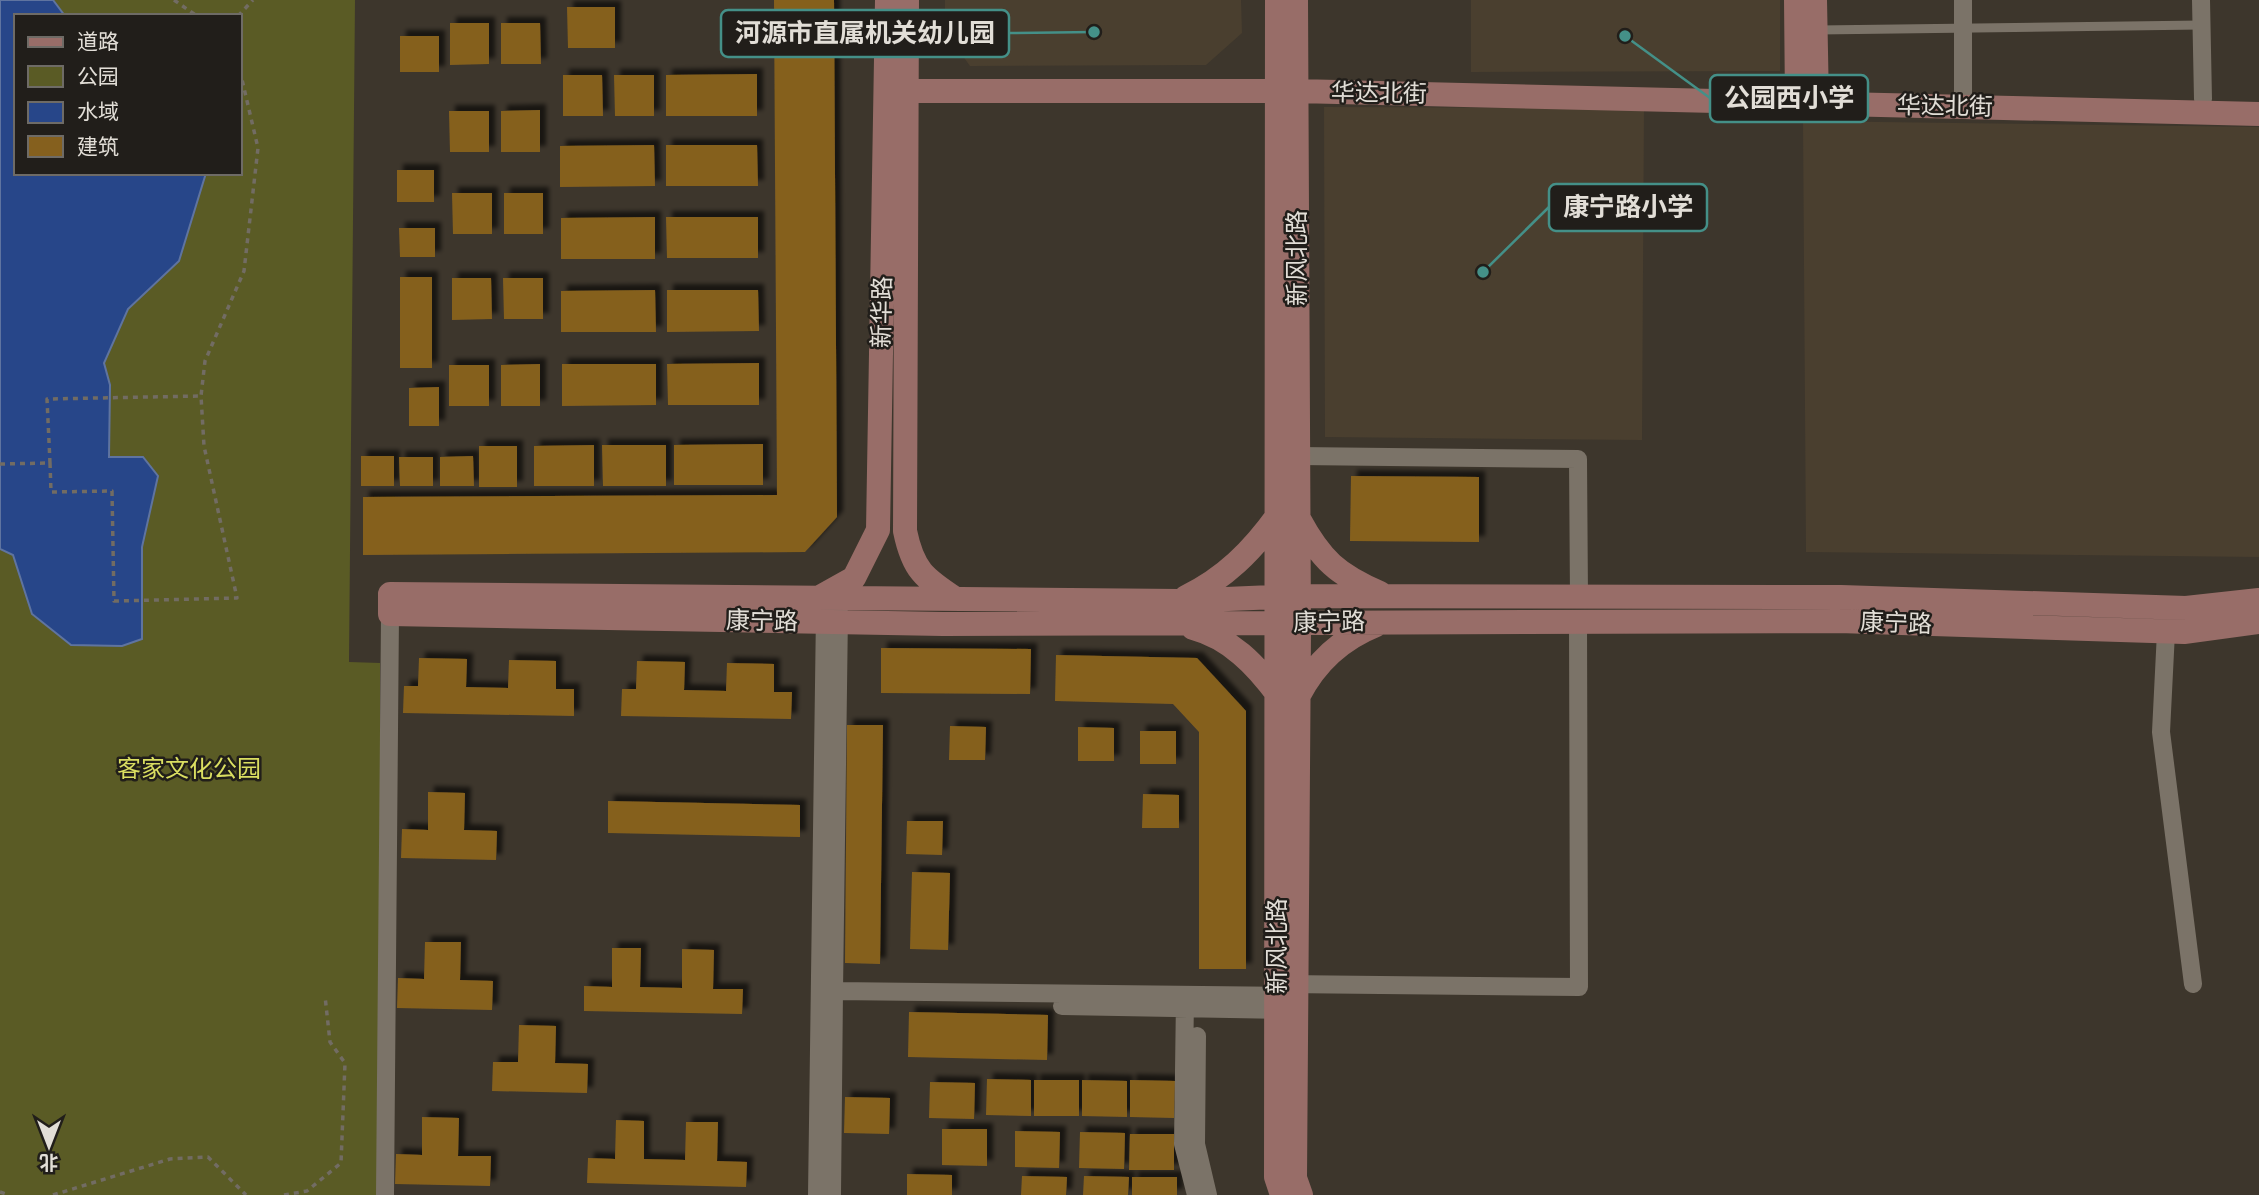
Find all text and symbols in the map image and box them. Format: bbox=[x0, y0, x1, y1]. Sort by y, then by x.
callout: 河源市直属机关幼儿园 bbox=[721, 10, 1009, 57]
legend bbox=[14, 14, 242, 175]
text: 河源市直属机关幼儿园 bbox=[735, 18, 995, 48]
text: 道路 bbox=[77, 29, 119, 53]
text: 公园 bbox=[77, 64, 119, 88]
callout: 公园西小学 bbox=[1710, 75, 1868, 122]
street label: 华达北街 bbox=[1331, 78, 1427, 107]
text: 公园西小学 bbox=[1724, 83, 1854, 113]
street label: 华达北街 bbox=[1897, 91, 1993, 120]
text: 水域 bbox=[77, 99, 119, 123]
text: 建筑 bbox=[77, 134, 119, 158]
callout: 康宁路小学 bbox=[1549, 184, 1707, 231]
text: 康宁路小学 bbox=[1563, 192, 1693, 222]
street label: 新风北路 bbox=[1283, 210, 1310, 306]
street label: 新华路 bbox=[867, 276, 896, 348]
street label: 康宁路 bbox=[726, 606, 798, 635]
street label: 康宁路 bbox=[1293, 607, 1365, 636]
street label: 康宁路 bbox=[1860, 608, 1932, 637]
park label: 客家文化公园 bbox=[117, 755, 261, 782]
street label: 新风北路 bbox=[1263, 898, 1290, 994]
north arrow bbox=[14, 1111, 84, 1181]
text: 北 bbox=[39, 1152, 59, 1174]

